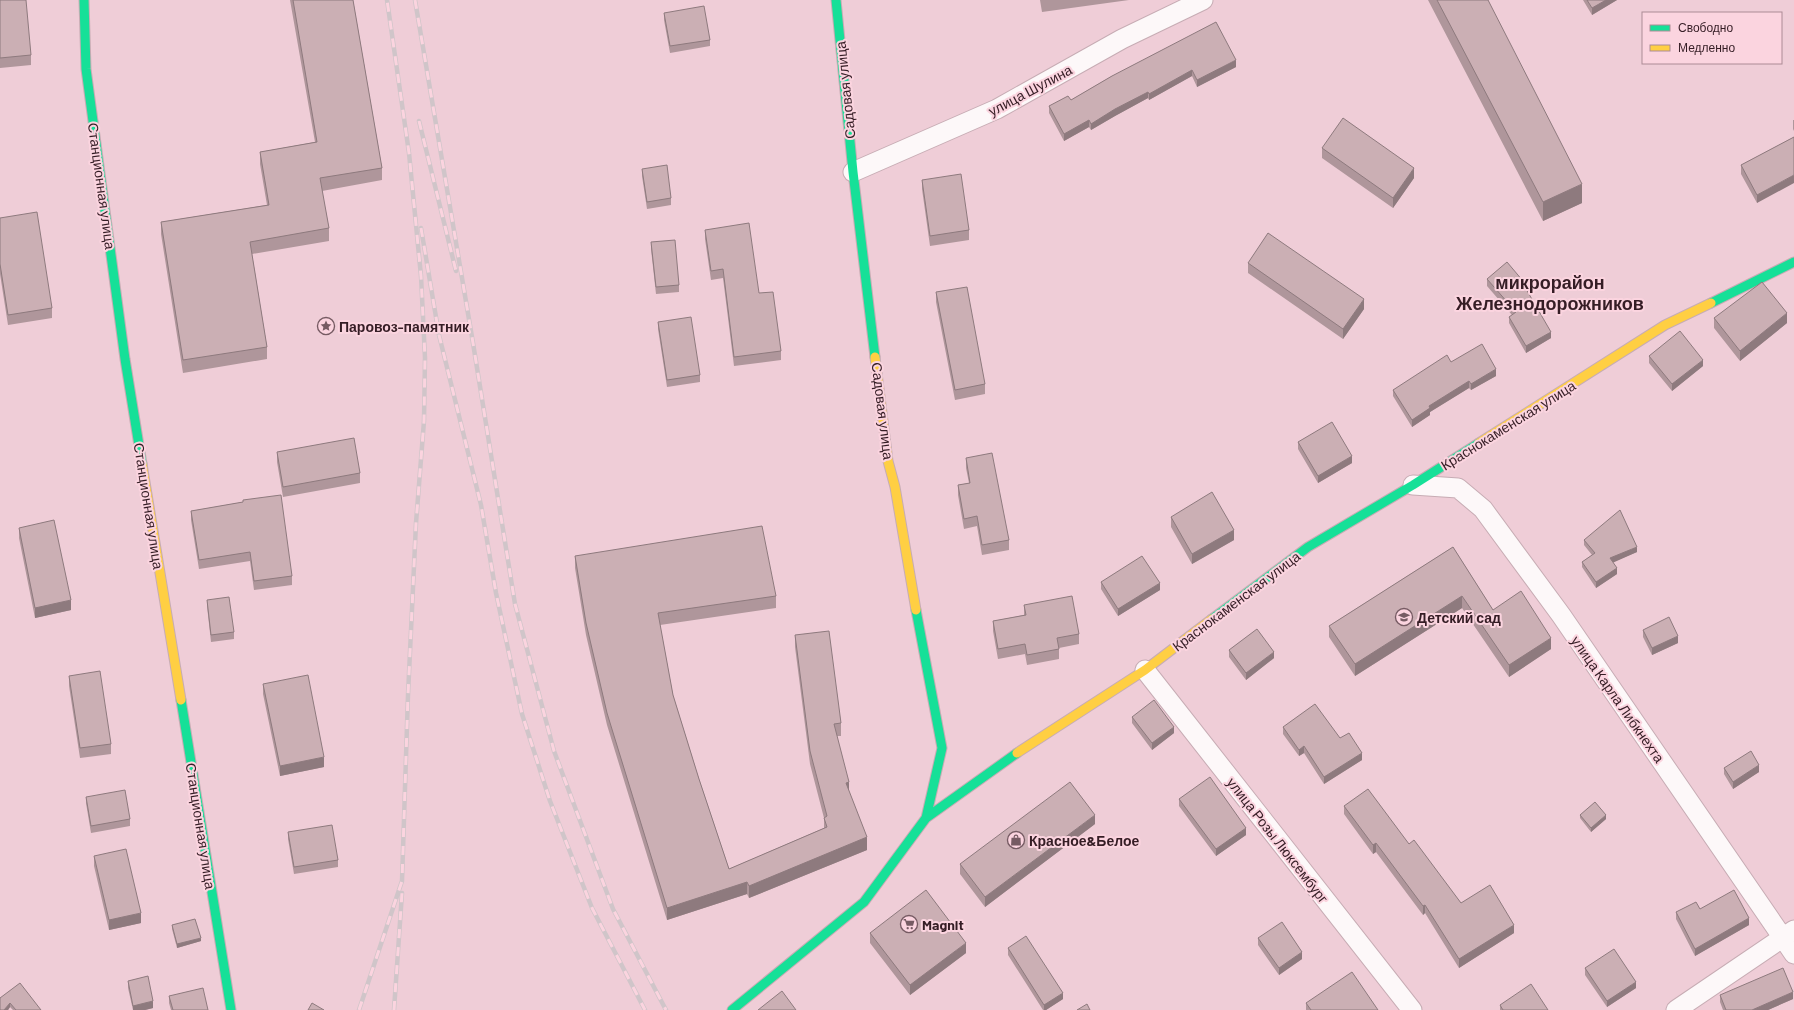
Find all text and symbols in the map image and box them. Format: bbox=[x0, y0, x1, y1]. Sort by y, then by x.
legend bbox=[1642, 12, 1782, 64]
text: Свободно bbox=[1678, 20, 1733, 35]
street label: Садовая улица bbox=[831, 40, 859, 140]
text: Медленно bbox=[1678, 40, 1735, 55]
street label: улица Шулина bbox=[985, 61, 1075, 119]
street label: Станционная улица bbox=[85, 122, 119, 251]
district label: микрорайон Железнодорожников bbox=[1455, 271, 1644, 314]
place icon: Паровоз-памятник bbox=[316, 316, 336, 336]
place label: Паровоз-памятник bbox=[339, 318, 470, 335]
street label: Садовая улица bbox=[869, 361, 897, 461]
street label: Краснокаменская улица bbox=[1437, 376, 1579, 473]
street label: Станционная улица bbox=[131, 442, 167, 571]
street label: Краснокаменская улица bbox=[1169, 547, 1303, 655]
school or university icon: Детский сад bbox=[1394, 607, 1414, 627]
place label: Детский сад bbox=[1417, 609, 1501, 626]
street label: улица Карла Либкнехта bbox=[1568, 632, 1668, 766]
street label: Станционная улица bbox=[183, 762, 219, 891]
street label: улица Розы Люксембург bbox=[1224, 774, 1332, 906]
shop icon: Красное&Белое bbox=[1006, 830, 1026, 850]
place label: Красное&Белое bbox=[1029, 832, 1139, 849]
supermarket icon: Magnit bbox=[899, 914, 919, 934]
place label: Magnit bbox=[922, 916, 964, 933]

